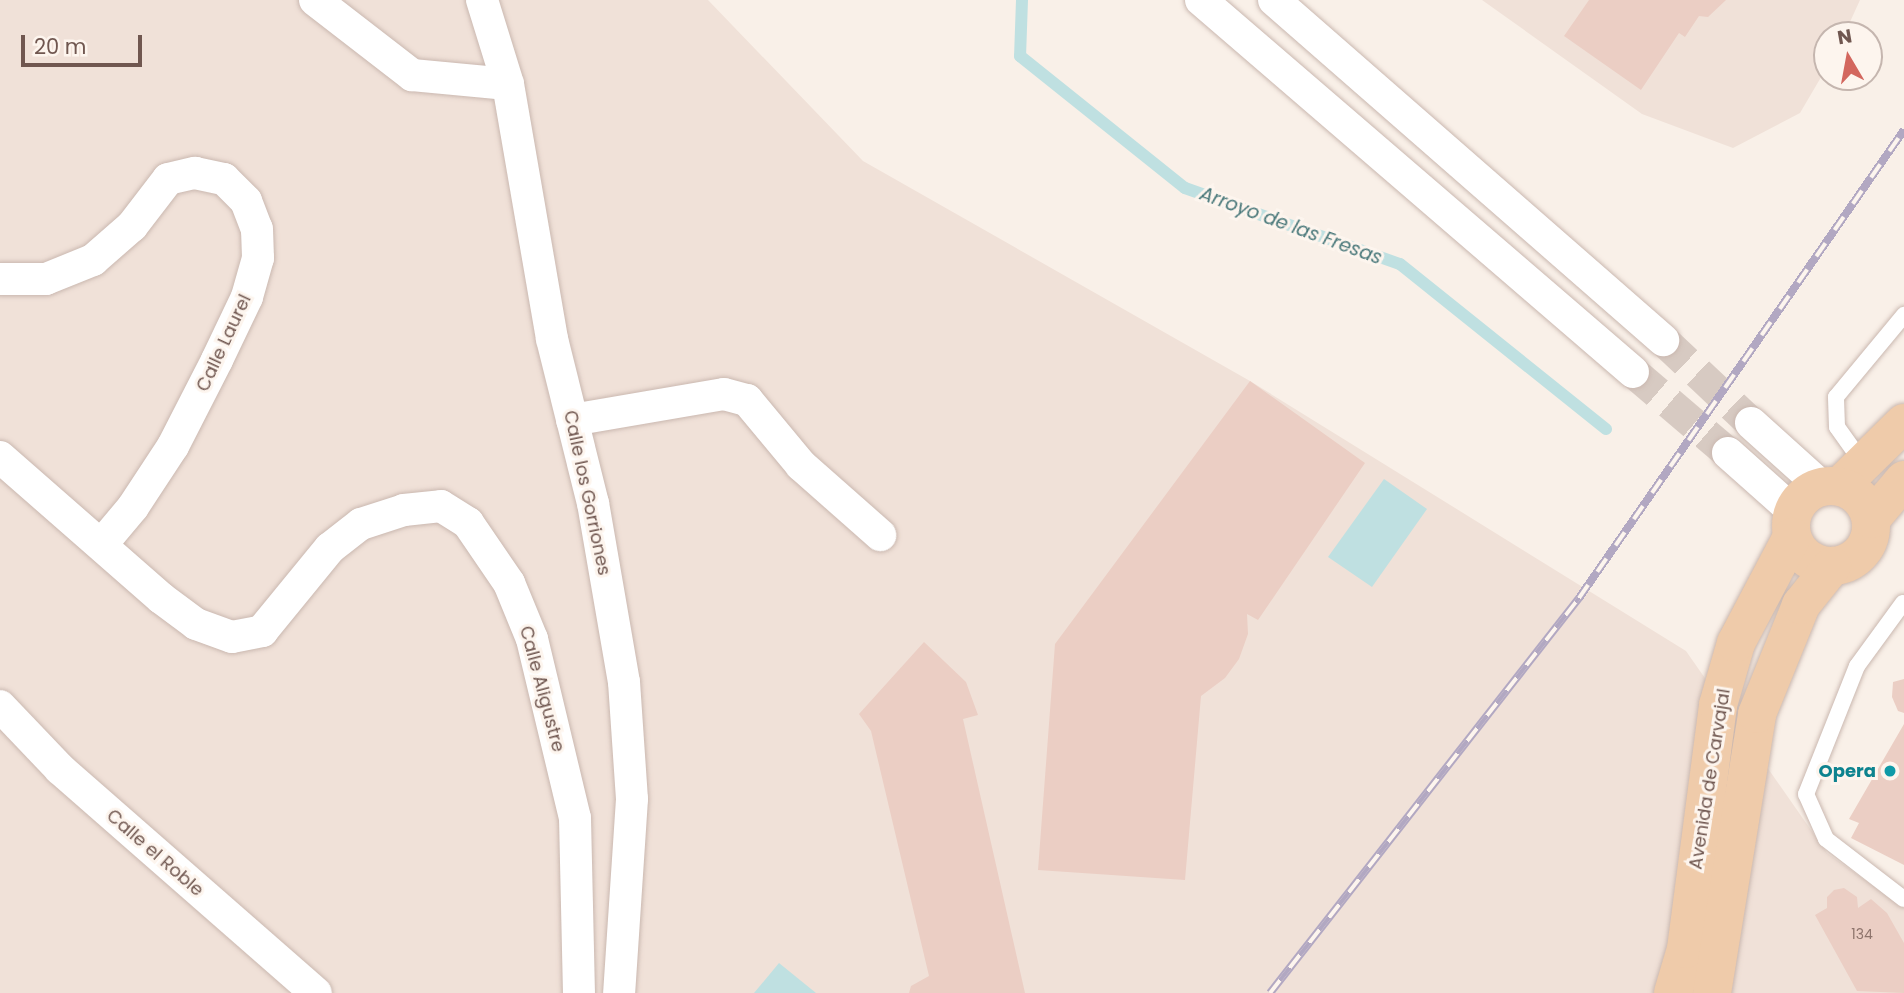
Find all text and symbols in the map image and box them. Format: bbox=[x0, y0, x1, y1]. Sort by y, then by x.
scale bar bbox=[24, 21, 145, 65]
north arrow bbox=[1813, 21, 1883, 91]
text: N bbox=[1835, 22, 1854, 51]
text: 20 m bbox=[34, 32, 87, 61]
water label: Arroyo de las Fresas bbox=[1197, 182, 1385, 270]
street label: Calle Laurel bbox=[192, 291, 256, 395]
street label: Calle los Gorriones bbox=[559, 409, 615, 577]
street label: Calle Aligustre bbox=[515, 624, 569, 754]
street label: Avenida de Carvajal bbox=[1685, 687, 1735, 871]
place label: Opera bbox=[1819, 760, 1876, 782]
marker: Opera bbox=[1882, 763, 1898, 779]
street label: Calle el Roble bbox=[102, 805, 208, 901]
house number: 134 bbox=[1851, 926, 1873, 942]

